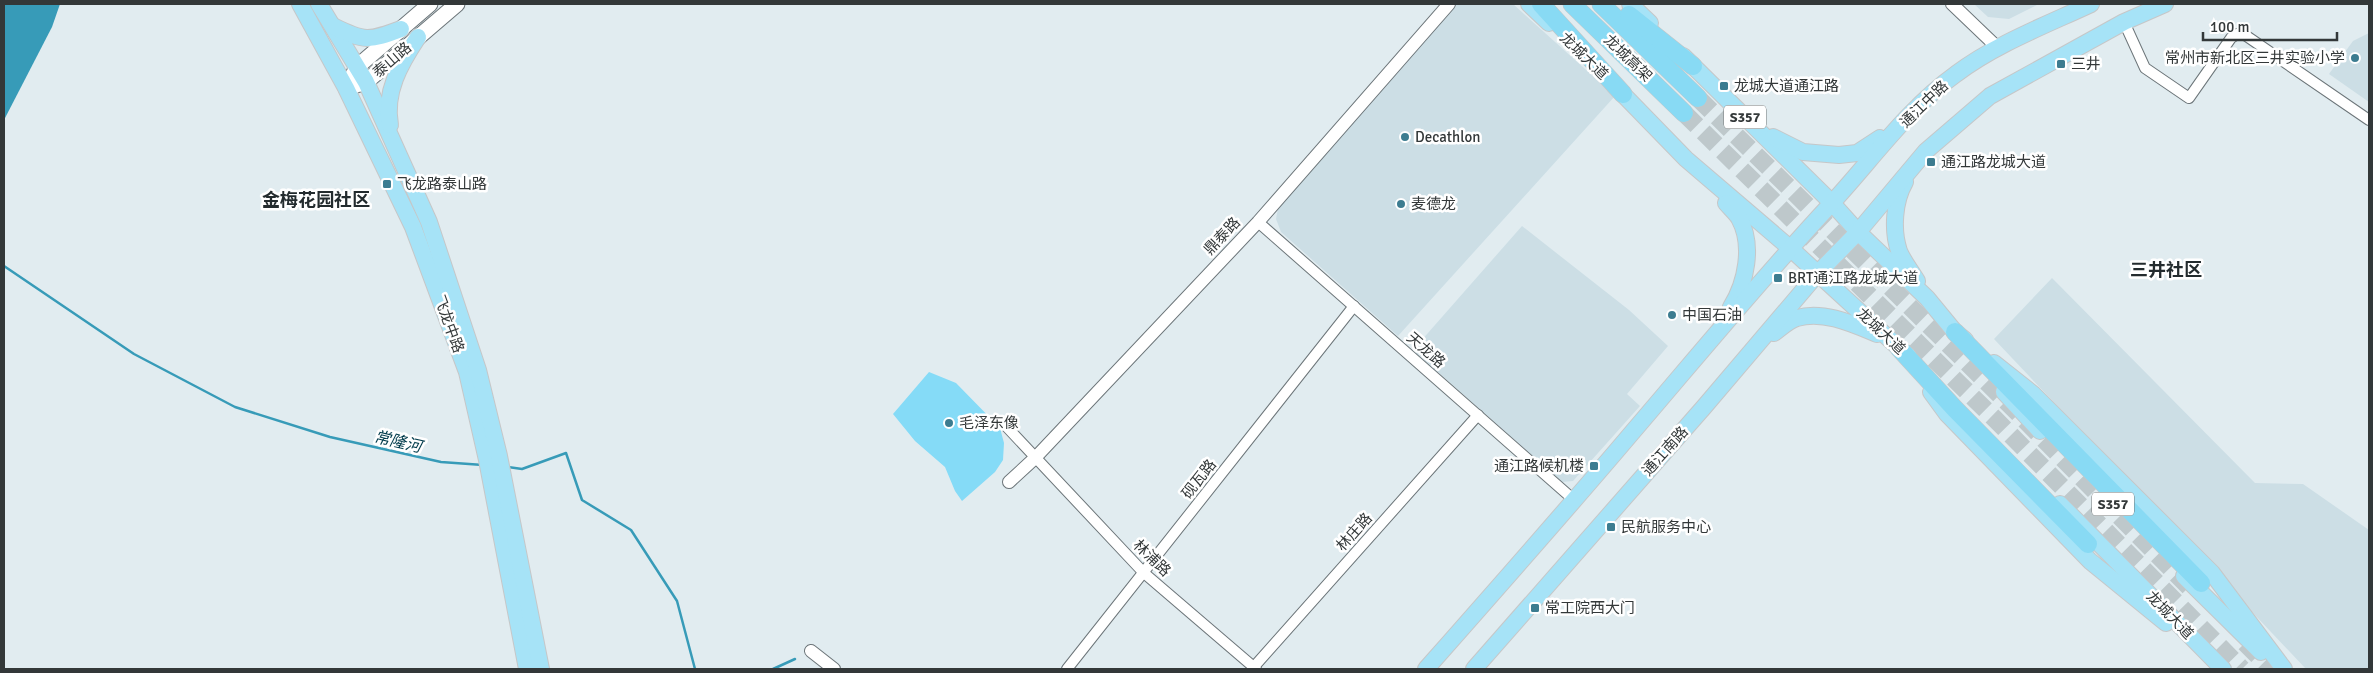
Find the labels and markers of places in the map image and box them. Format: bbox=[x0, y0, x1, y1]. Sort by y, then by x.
place label: 常州市新北区三井实验小学 bbox=[2165, 49, 2345, 67]
marker: 常州市新北区三井实验小学 bbox=[2349, 52, 2361, 64]
place label: 三井 bbox=[2071, 55, 2101, 73]
marker: 三井 bbox=[2055, 58, 2067, 70]
place label: 龙城大道通江路 bbox=[1734, 77, 1839, 95]
marker: 龙城大道通江路 bbox=[1718, 80, 1730, 92]
place label: Decathlon bbox=[1415, 128, 1480, 146]
marker: Decathlon bbox=[1399, 131, 1411, 143]
place label: 通江路龙城大道 bbox=[1941, 153, 2046, 171]
marker: 通江路龙城大道 bbox=[1925, 156, 1937, 168]
place label: 飞龙路泰山路 bbox=[397, 175, 487, 193]
marker: 飞龙路泰山路 bbox=[381, 178, 393, 190]
place label: 麦德龙 bbox=[1411, 195, 1456, 213]
marker: 麦德龙 bbox=[1395, 198, 1407, 210]
place label: BRT通江路龙城大道 bbox=[1788, 269, 1918, 287]
marker: BRT通江路龙城大道 bbox=[1772, 272, 1784, 284]
place label: 中国石油 bbox=[1682, 306, 1742, 324]
marker: 中国石油 bbox=[1666, 309, 1678, 321]
place label: 毛泽东像 bbox=[959, 414, 1019, 432]
marker: 毛泽东像 bbox=[943, 417, 955, 429]
place label: 通江路候机楼 bbox=[1494, 457, 1584, 475]
marker: 通江路候机楼 bbox=[1588, 460, 1600, 472]
place label: 民航服务中心 bbox=[1621, 518, 1711, 536]
marker: 民航服务中心 bbox=[1605, 521, 1617, 533]
place label: 常工院西大门 bbox=[1545, 599, 1635, 617]
marker: 常工院西大门 bbox=[1529, 602, 1541, 614]

